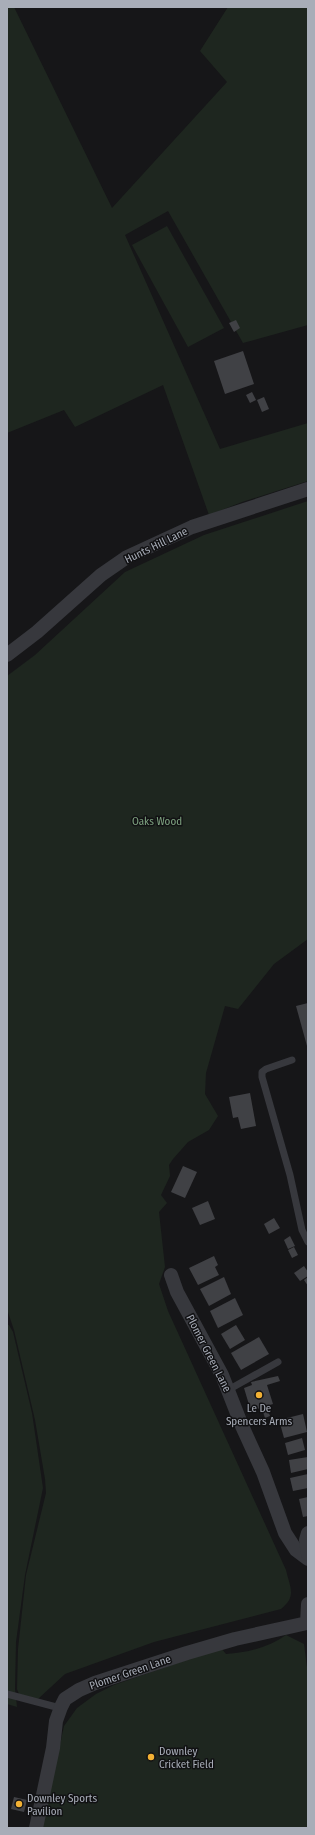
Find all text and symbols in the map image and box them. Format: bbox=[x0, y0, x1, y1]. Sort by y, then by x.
street label: Hunts Hill Lane bbox=[123, 525, 190, 566]
park label: Oaks Wood bbox=[132, 815, 182, 828]
street label: Plomer Green Lane bbox=[183, 1312, 234, 1394]
marker: Le De Spencers Arms bbox=[254, 1390, 264, 1400]
place label: Le De Spencers Arms bbox=[226, 1402, 292, 1428]
street label: Plomer Green Lane bbox=[88, 1652, 173, 1692]
place label: Downley Cricket Field bbox=[159, 1745, 214, 1771]
marker: Downley Cricket Field bbox=[146, 1752, 156, 1762]
place label: Downley Sports Pavilion bbox=[27, 1792, 97, 1818]
marker: Downley Sports Pavilion bbox=[14, 1799, 24, 1809]

